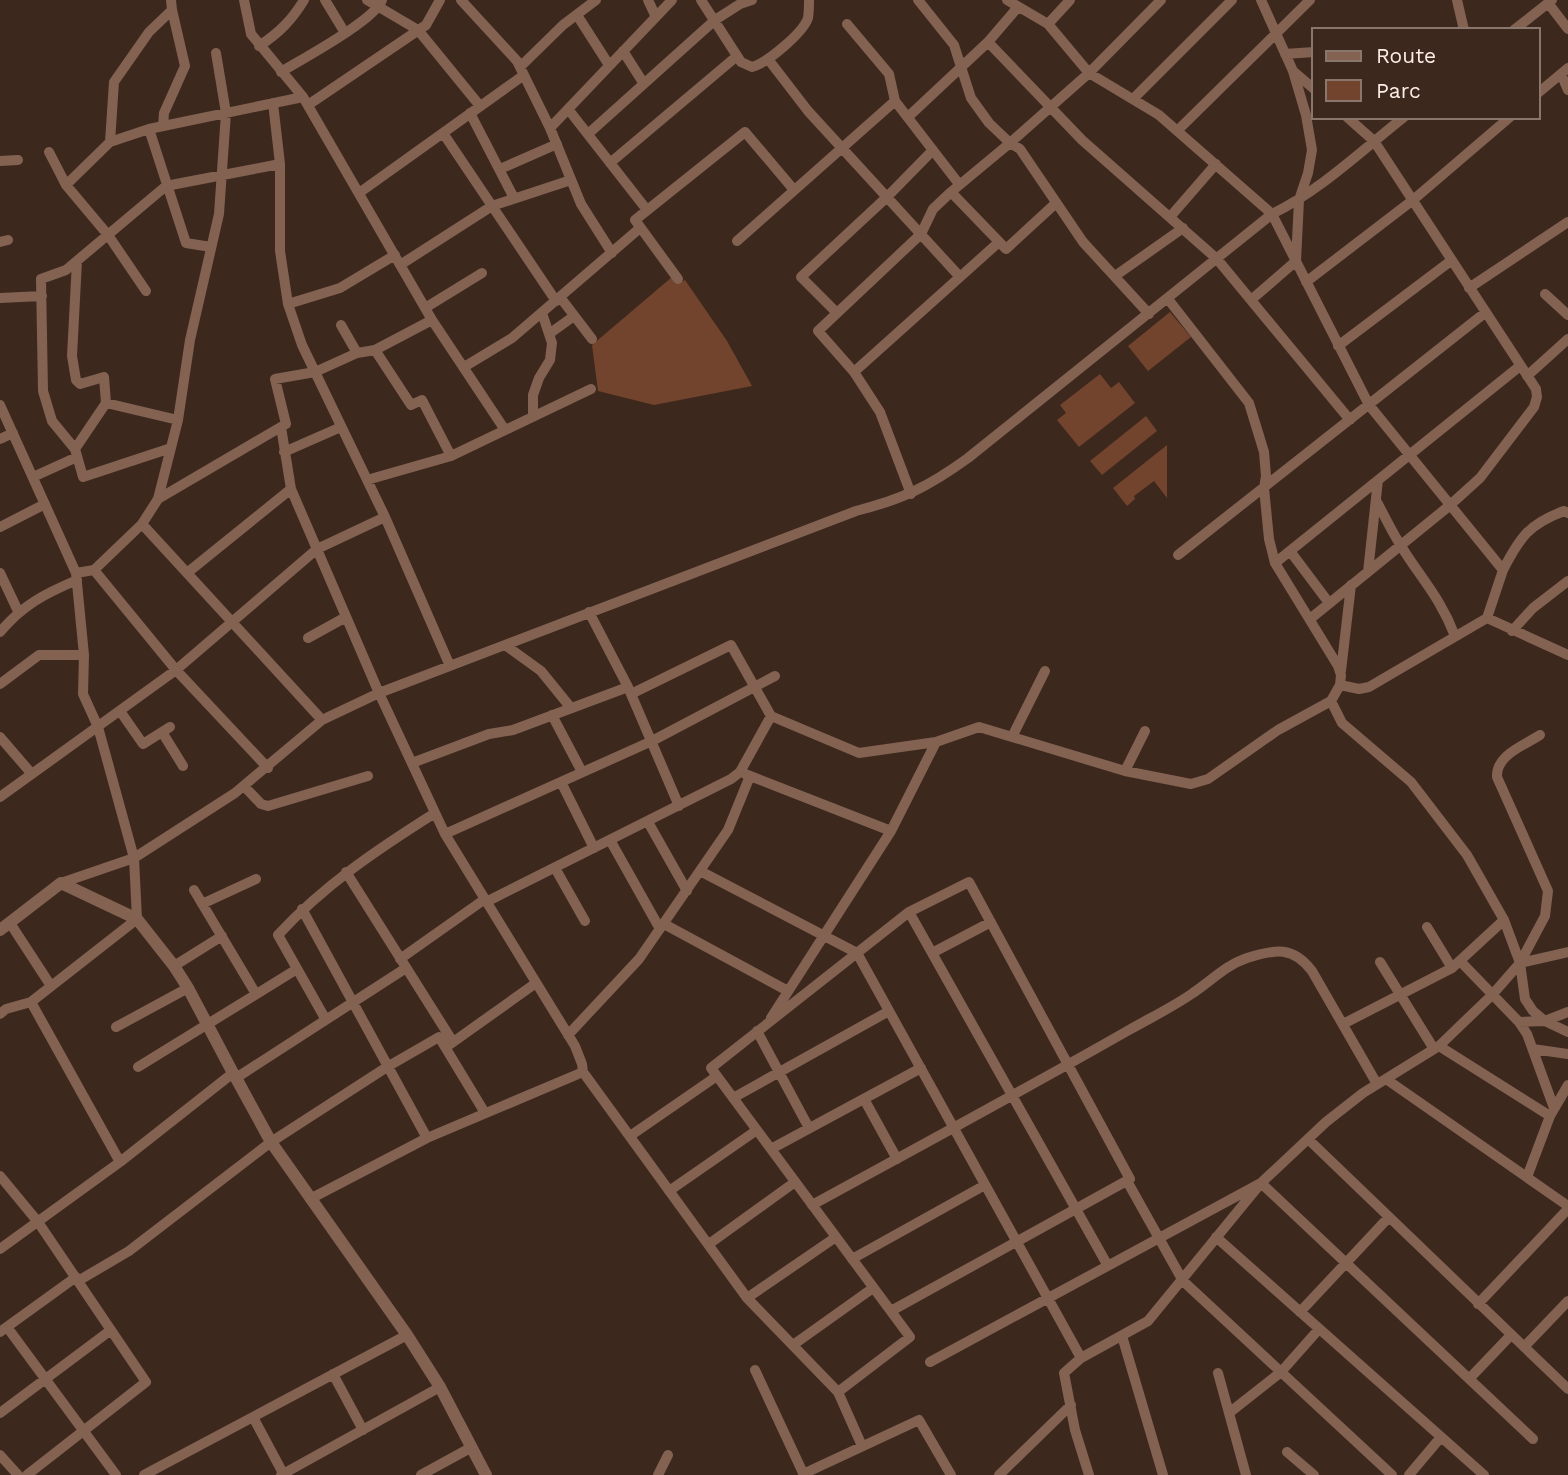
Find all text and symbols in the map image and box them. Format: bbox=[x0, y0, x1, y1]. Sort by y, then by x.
legend bbox=[1312, 28, 1540, 119]
text: Route bbox=[1376, 43, 1436, 68]
text: Parc bbox=[1376, 78, 1421, 103]

